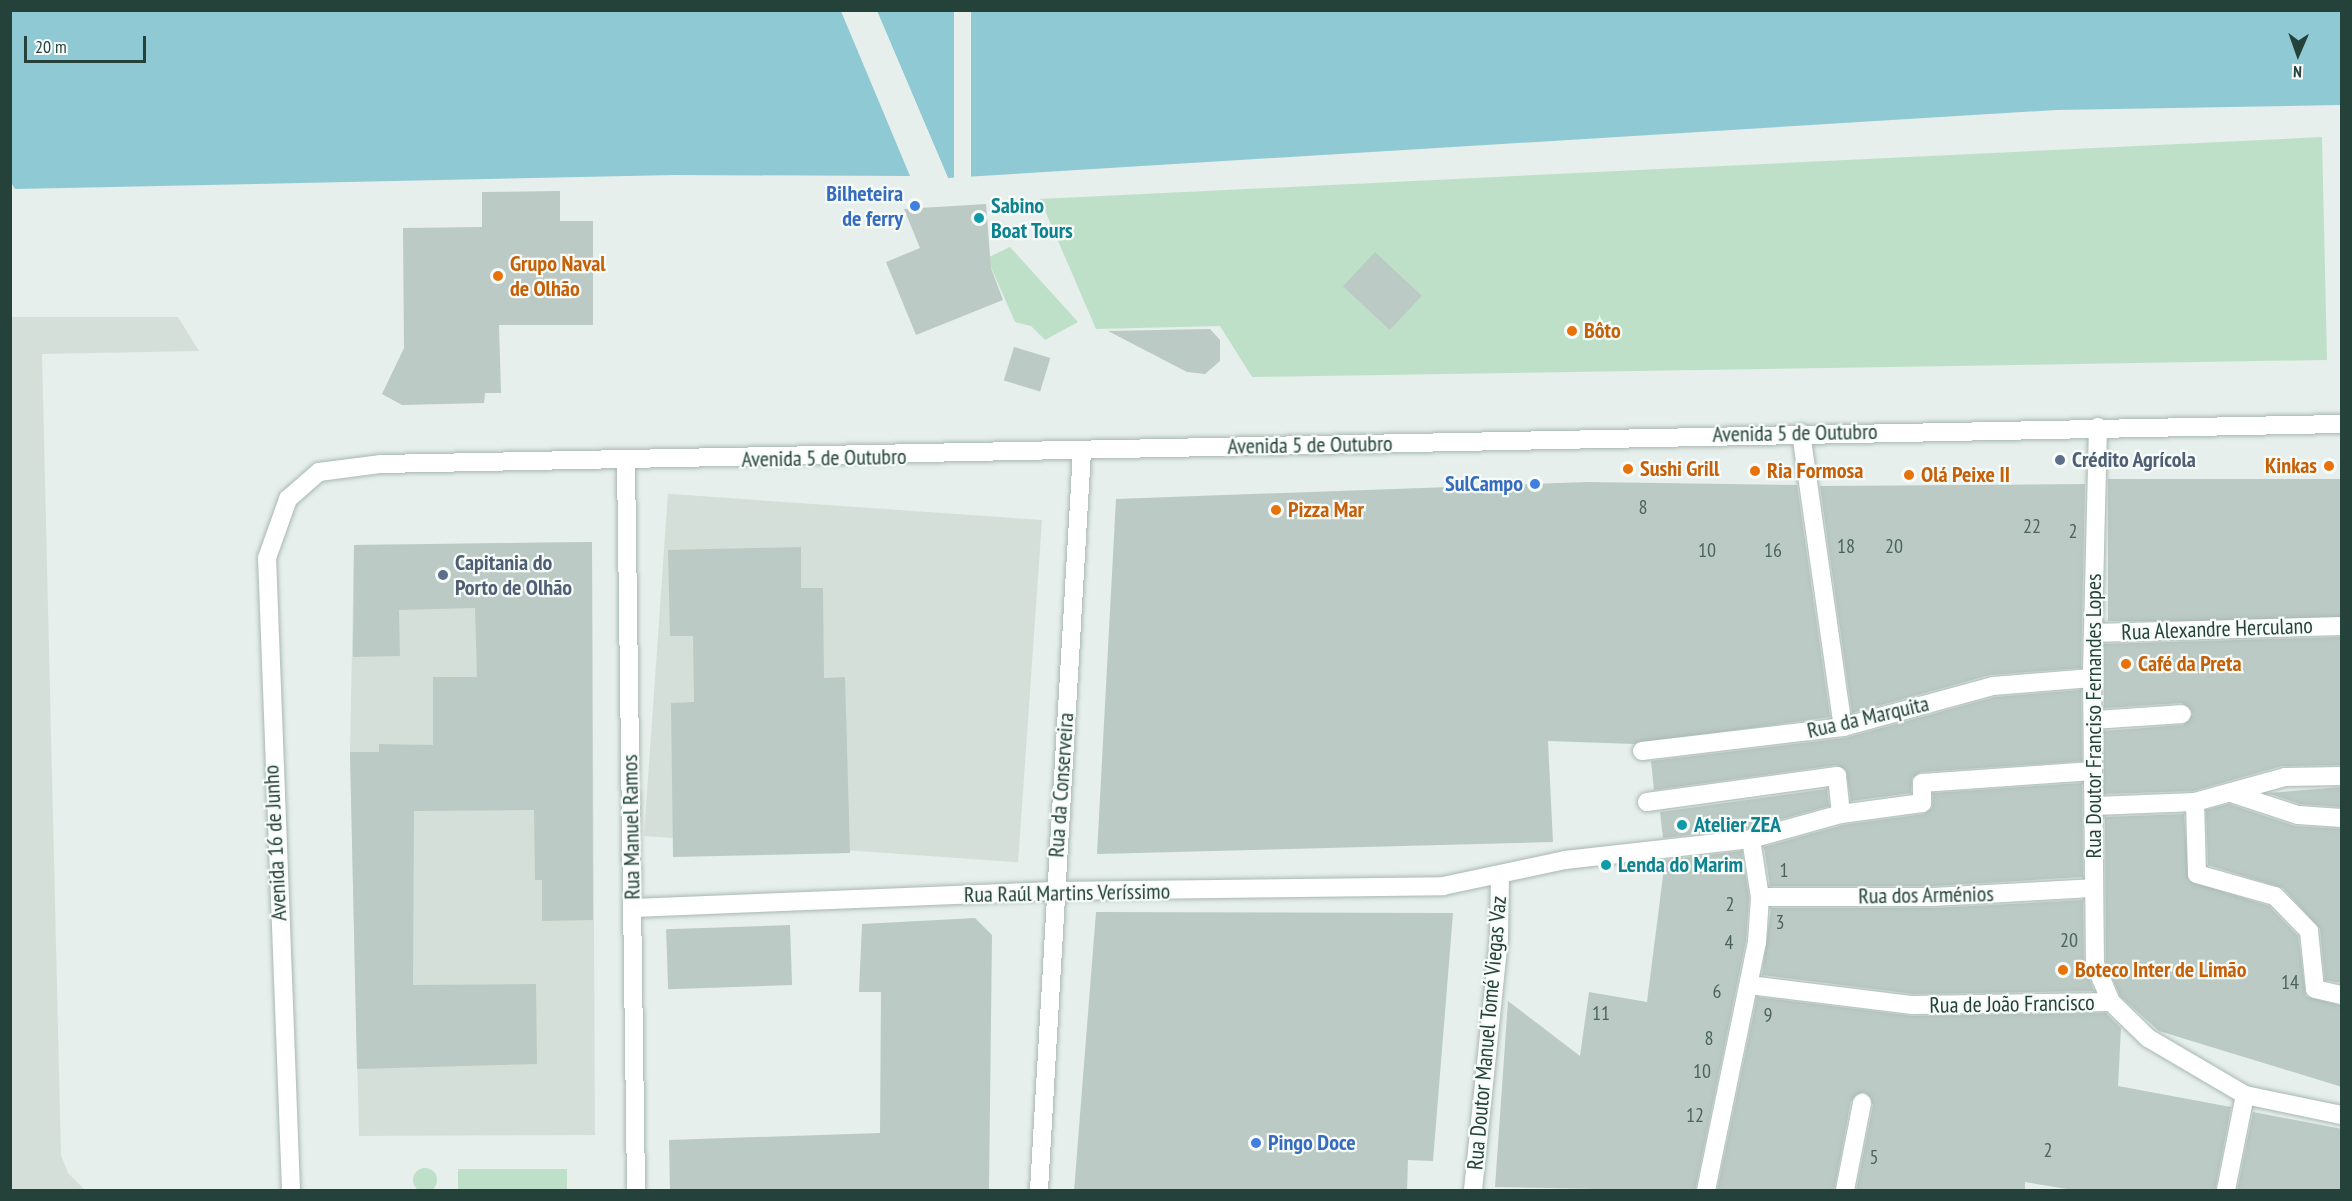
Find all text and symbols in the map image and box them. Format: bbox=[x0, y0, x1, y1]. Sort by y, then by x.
scale bar bbox=[27, 24, 148, 62]
north arrow bbox=[2268, 24, 2328, 84]
text: 20 m bbox=[35, 35, 67, 58]
text: N bbox=[2293, 62, 2302, 82]
place label: Bilheteira de ferry bbox=[826, 180, 903, 231]
place label: Sabino Boat Tours bbox=[991, 192, 1073, 243]
marker: Bilheteira de ferry bbox=[908, 199, 922, 213]
marker: Sabino Boat Tours bbox=[972, 211, 986, 225]
place label: Grupo Naval de Olhão bbox=[510, 250, 606, 302]
marker: Grupo Naval de Olhão bbox=[491, 269, 505, 283]
place label: Bôto bbox=[1584, 318, 1621, 344]
marker: Bôto bbox=[1565, 324, 1579, 338]
street label: Avenida 5 de Outubro bbox=[1712, 418, 1878, 448]
street label: Avenida 5 de Outubro bbox=[1227, 430, 1393, 460]
street label: Avenida 5 de Outubro bbox=[741, 443, 907, 473]
place label: Crédito Agrícola bbox=[2072, 447, 2197, 473]
marker: Crédito Agrícola bbox=[2053, 453, 2067, 467]
place label: Kinkas bbox=[2265, 453, 2317, 479]
place label: Sushi Grill bbox=[1640, 456, 1720, 482]
place label: Ria Formosa bbox=[1767, 458, 1863, 484]
marker: Kinkas bbox=[2322, 459, 2336, 473]
marker: Sushi Grill bbox=[1621, 462, 1635, 476]
place label: Olá Peixe II bbox=[1921, 462, 2010, 488]
marker: Ria Formosa bbox=[1748, 464, 1762, 478]
marker: Olá Peixe II bbox=[1902, 468, 1916, 482]
place label: SulCampo bbox=[1445, 471, 1523, 497]
marker: SulCampo bbox=[1528, 477, 1542, 491]
house number: 8 bbox=[1639, 495, 1647, 519]
place label: Pizza Mar bbox=[1288, 497, 1364, 523]
marker: Pizza Mar bbox=[1269, 503, 1283, 517]
house number: 22 bbox=[2023, 514, 2041, 538]
house number: 2 bbox=[2069, 519, 2077, 543]
house number: 18 bbox=[1837, 534, 1855, 558]
house number: 20 bbox=[1885, 534, 1903, 558]
house number: 10 bbox=[1698, 538, 1716, 562]
house number: 16 bbox=[1764, 538, 1782, 562]
place label: Capitania do Porto de Olhão bbox=[455, 549, 572, 600]
marker: Capitania do Porto de Olhão bbox=[436, 568, 450, 582]
street label: Rua Doutor Franciso Fernandes Lopes bbox=[2081, 574, 2107, 858]
street label: Rua Alexandre Herculano bbox=[2121, 612, 2313, 646]
place label: Café da Preta bbox=[2138, 651, 2241, 677]
marker: Café da Preta bbox=[2119, 657, 2133, 671]
street label: Rua da Marquita bbox=[1805, 690, 1931, 744]
street label: Rua da Conserveira bbox=[1043, 712, 1079, 858]
street label: Rua Manuel Ramos bbox=[617, 754, 645, 900]
street label: Avenida 16 de Junho bbox=[258, 764, 292, 922]
place label: Atelier ZEA bbox=[1694, 812, 1781, 838]
marker: Atelier ZEA bbox=[1675, 818, 1689, 832]
place label: Lenda do Marim bbox=[1618, 852, 1743, 878]
marker: Lenda do Marim bbox=[1599, 858, 1613, 872]
house number: 1 bbox=[1780, 858, 1788, 882]
street label: Rua Raúl Martins Veríssimo bbox=[963, 878, 1171, 908]
street label: Rua dos Arménios bbox=[1858, 881, 1994, 909]
house number: 2 bbox=[1726, 892, 1734, 916]
street label: Rua Doutor Manuel Tomé Viegas Vaz bbox=[1462, 894, 1512, 1172]
house number: 3 bbox=[1776, 910, 1784, 934]
house number: 20 bbox=[2060, 928, 2078, 952]
house number: 4 bbox=[1725, 930, 1733, 954]
place label: Boteco Inter de Limão bbox=[2075, 957, 2246, 983]
marker: Boteco Inter de Limão bbox=[2056, 963, 2070, 977]
house number: 14 bbox=[2281, 970, 2299, 994]
house number: 6 bbox=[1713, 979, 1721, 1003]
street label: Rua de João Francisco bbox=[1929, 989, 2095, 1019]
house number: 11 bbox=[1592, 1001, 1610, 1025]
house number: 9 bbox=[1764, 1003, 1772, 1027]
house number: 8 bbox=[1705, 1026, 1713, 1050]
house number: 10 bbox=[1693, 1059, 1711, 1083]
house number: 12 bbox=[1686, 1103, 1704, 1127]
place label: Pingo Doce bbox=[1268, 1130, 1356, 1156]
marker: Pingo Doce bbox=[1249, 1136, 1263, 1150]
house number: 2 bbox=[2044, 1138, 2052, 1162]
house number: 5 bbox=[1870, 1145, 1878, 1169]

